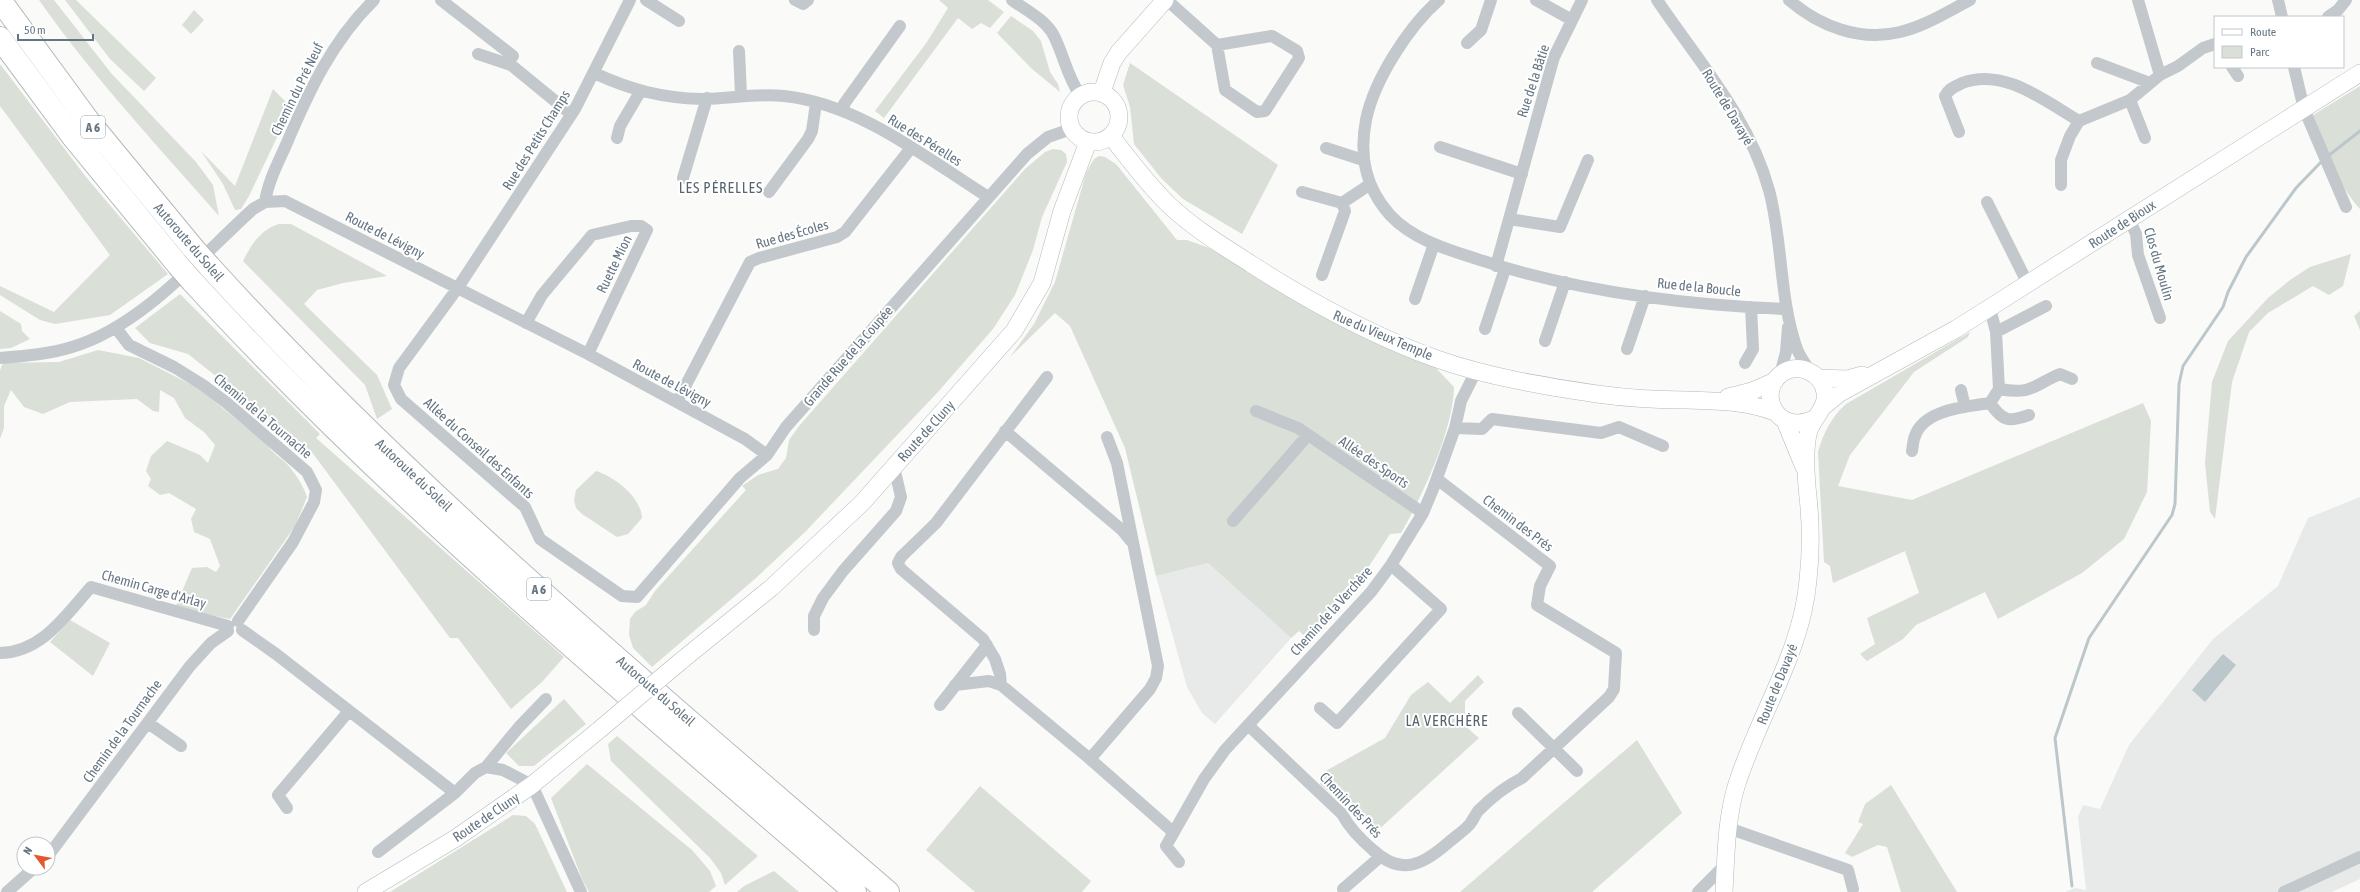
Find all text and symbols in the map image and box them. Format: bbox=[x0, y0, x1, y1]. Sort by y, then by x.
scale bar bbox=[18, 16, 93, 42]
legend bbox=[2214, 16, 2344, 68]
text: 50 m bbox=[24, 23, 46, 37]
text: Route bbox=[2250, 25, 2276, 39]
street label: Chemin du Pré Neuf bbox=[268, 40, 326, 138]
street label: Rue de la Bâtie bbox=[1514, 42, 1552, 120]
text: Parc bbox=[2250, 45, 2270, 59]
street label: Route de Davayé bbox=[1699, 66, 1757, 148]
street label: Rue des Petits Champs bbox=[499, 87, 573, 193]
street label: Rue des Pérelles bbox=[885, 111, 965, 169]
road number: A 6 bbox=[81, 116, 105, 138]
district label: LES PÉRELLES bbox=[679, 179, 763, 196]
street label: Route de Bioux bbox=[2086, 196, 2159, 251]
street label: Autoroute du Soleil bbox=[151, 200, 227, 285]
street label: Route de Lévigny bbox=[343, 208, 427, 262]
street label: Rue des Écoles bbox=[754, 216, 830, 252]
street label: Clos du Moulin bbox=[2141, 226, 2177, 302]
street label: Ruette Mion bbox=[593, 232, 635, 296]
street label: Rue de la Boucle bbox=[1656, 275, 1742, 299]
street label: Grande Rue de la Coupée bbox=[800, 303, 896, 409]
street label: Rue du Vieux Temple bbox=[1331, 307, 1435, 363]
street label: Route de Lévigny bbox=[630, 356, 714, 411]
street label: Chemin de la Tournache bbox=[211, 370, 315, 462]
street label: Allée du Conseil des Enfants bbox=[421, 394, 537, 502]
street label: Route de Cluny bbox=[894, 397, 958, 465]
street label: Allée des Sports bbox=[1336, 433, 1412, 491]
street label: Autoroute du Soleil bbox=[373, 436, 456, 515]
street label: Chemin des Prés bbox=[1480, 491, 1556, 555]
street label: Chemin de la Verchère bbox=[1287, 563, 1375, 659]
street label: Chemin Carge d'Arlay bbox=[100, 566, 208, 612]
road number: A 6 bbox=[527, 578, 551, 600]
street label: Route de Davayé bbox=[1753, 641, 1801, 727]
street label: Autoroute du Soleil bbox=[614, 653, 699, 729]
street label: Chemin de la Tournache bbox=[79, 677, 165, 785]
district label: LA VERCHÈRE bbox=[1405, 712, 1489, 729]
street label: Chemin des Prés bbox=[1317, 769, 1385, 841]
street label: Route de Cluny bbox=[450, 789, 522, 845]
north arrow bbox=[16, 836, 56, 876]
text: N bbox=[21, 845, 34, 857]

